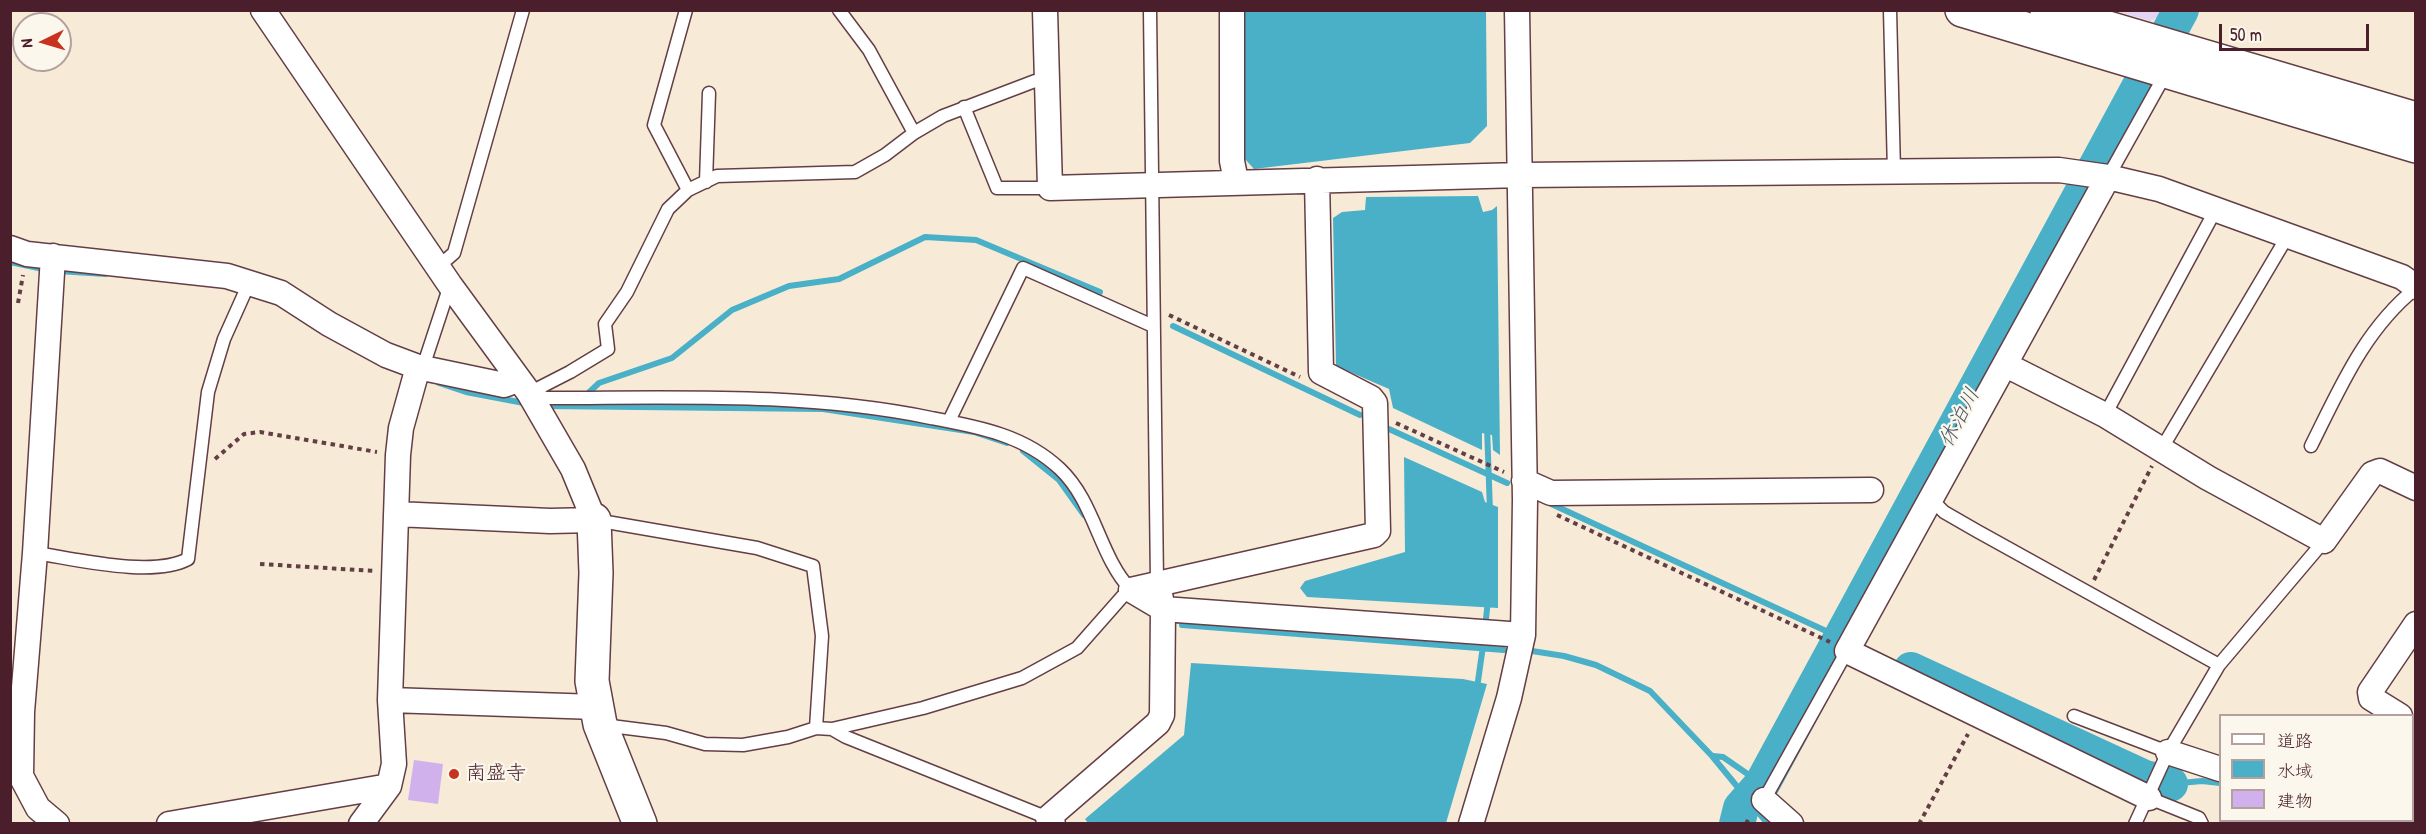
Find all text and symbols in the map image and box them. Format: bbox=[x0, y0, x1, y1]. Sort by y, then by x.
north arrow bbox=[12, 12, 72, 72]
scale bar bbox=[2222, 12, 2372, 50]
text: 50 m bbox=[2230, 22, 2262, 47]
text: N bbox=[15, 38, 37, 49]
water label: 休泊川 bbox=[1934, 384, 1986, 452]
legend bbox=[2219, 714, 2414, 822]
text: 道路 bbox=[2277, 728, 2313, 753]
text: 水域 bbox=[2277, 758, 2313, 783]
place label: 南盛寺 bbox=[466, 762, 526, 786]
marker: 南盛寺 bbox=[447, 767, 461, 781]
text: 建物 bbox=[2277, 788, 2313, 813]

